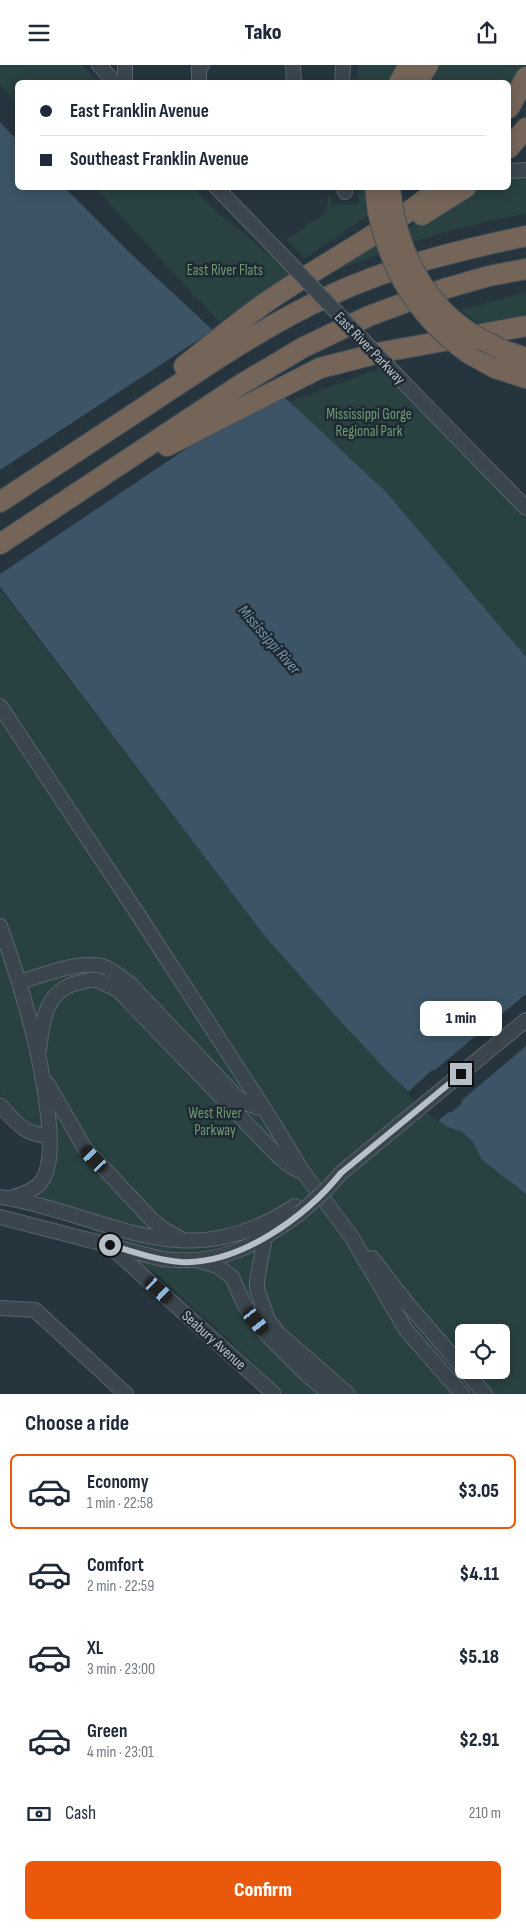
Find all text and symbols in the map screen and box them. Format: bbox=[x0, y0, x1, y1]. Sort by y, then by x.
icon: menu bbox=[25, 19, 53, 47]
text: Tako bbox=[245, 19, 281, 46]
icon: share bbox=[473, 19, 501, 47]
text: East Franklin Avenue bbox=[70, 100, 209, 123]
text: Southeast Franklin Avenue bbox=[70, 148, 249, 171]
park label: East River Flats bbox=[187, 261, 263, 280]
street label: East River Parkway bbox=[330, 308, 409, 389]
park label: Mississippi Gorge Regional Park bbox=[326, 405, 412, 441]
water label: Mississippi River bbox=[234, 601, 304, 679]
callout: 1 min bbox=[420, 1001, 502, 1037]
text: 1 min bbox=[446, 1009, 476, 1028]
route end bbox=[450, 1063, 472, 1085]
park label: West River Parkway bbox=[188, 1104, 243, 1140]
car bbox=[78, 1143, 109, 1175]
route start bbox=[99, 1234, 121, 1256]
car bbox=[142, 1274, 175, 1306]
car bbox=[240, 1305, 271, 1337]
street label: Seabury Avenue bbox=[178, 1307, 250, 1374]
map controls bbox=[455, 1324, 510, 1379]
button: locate bbox=[455, 1324, 510, 1379]
text: Choose a ride bbox=[25, 1410, 129, 1437]
icon: car bbox=[27, 1469, 72, 1514]
text: Economy bbox=[87, 1471, 149, 1494]
text: $3.05 bbox=[458, 1480, 499, 1503]
text: 1 min · 22:58 bbox=[87, 1494, 153, 1513]
icon: car bbox=[27, 1552, 72, 1597]
text: Comfort bbox=[87, 1554, 144, 1577]
text: $4.11 bbox=[460, 1563, 499, 1586]
text: 2 min · 22:59 bbox=[87, 1577, 154, 1596]
icon: car bbox=[27, 1635, 72, 1680]
text: XL bbox=[87, 1637, 103, 1660]
text: $5.18 bbox=[459, 1646, 499, 1669]
text: 3 min · 23:00 bbox=[87, 1660, 155, 1679]
icon: car bbox=[27, 1718, 72, 1763]
text: Green bbox=[87, 1720, 127, 1743]
text: $2.91 bbox=[459, 1729, 499, 1752]
text: 4 min · 23:01 bbox=[87, 1743, 154, 1762]
icon: cash bbox=[25, 1800, 53, 1828]
text: Cash bbox=[65, 1802, 96, 1825]
text: 210 m bbox=[469, 1804, 501, 1823]
button: Confirm bbox=[25, 1861, 501, 1919]

